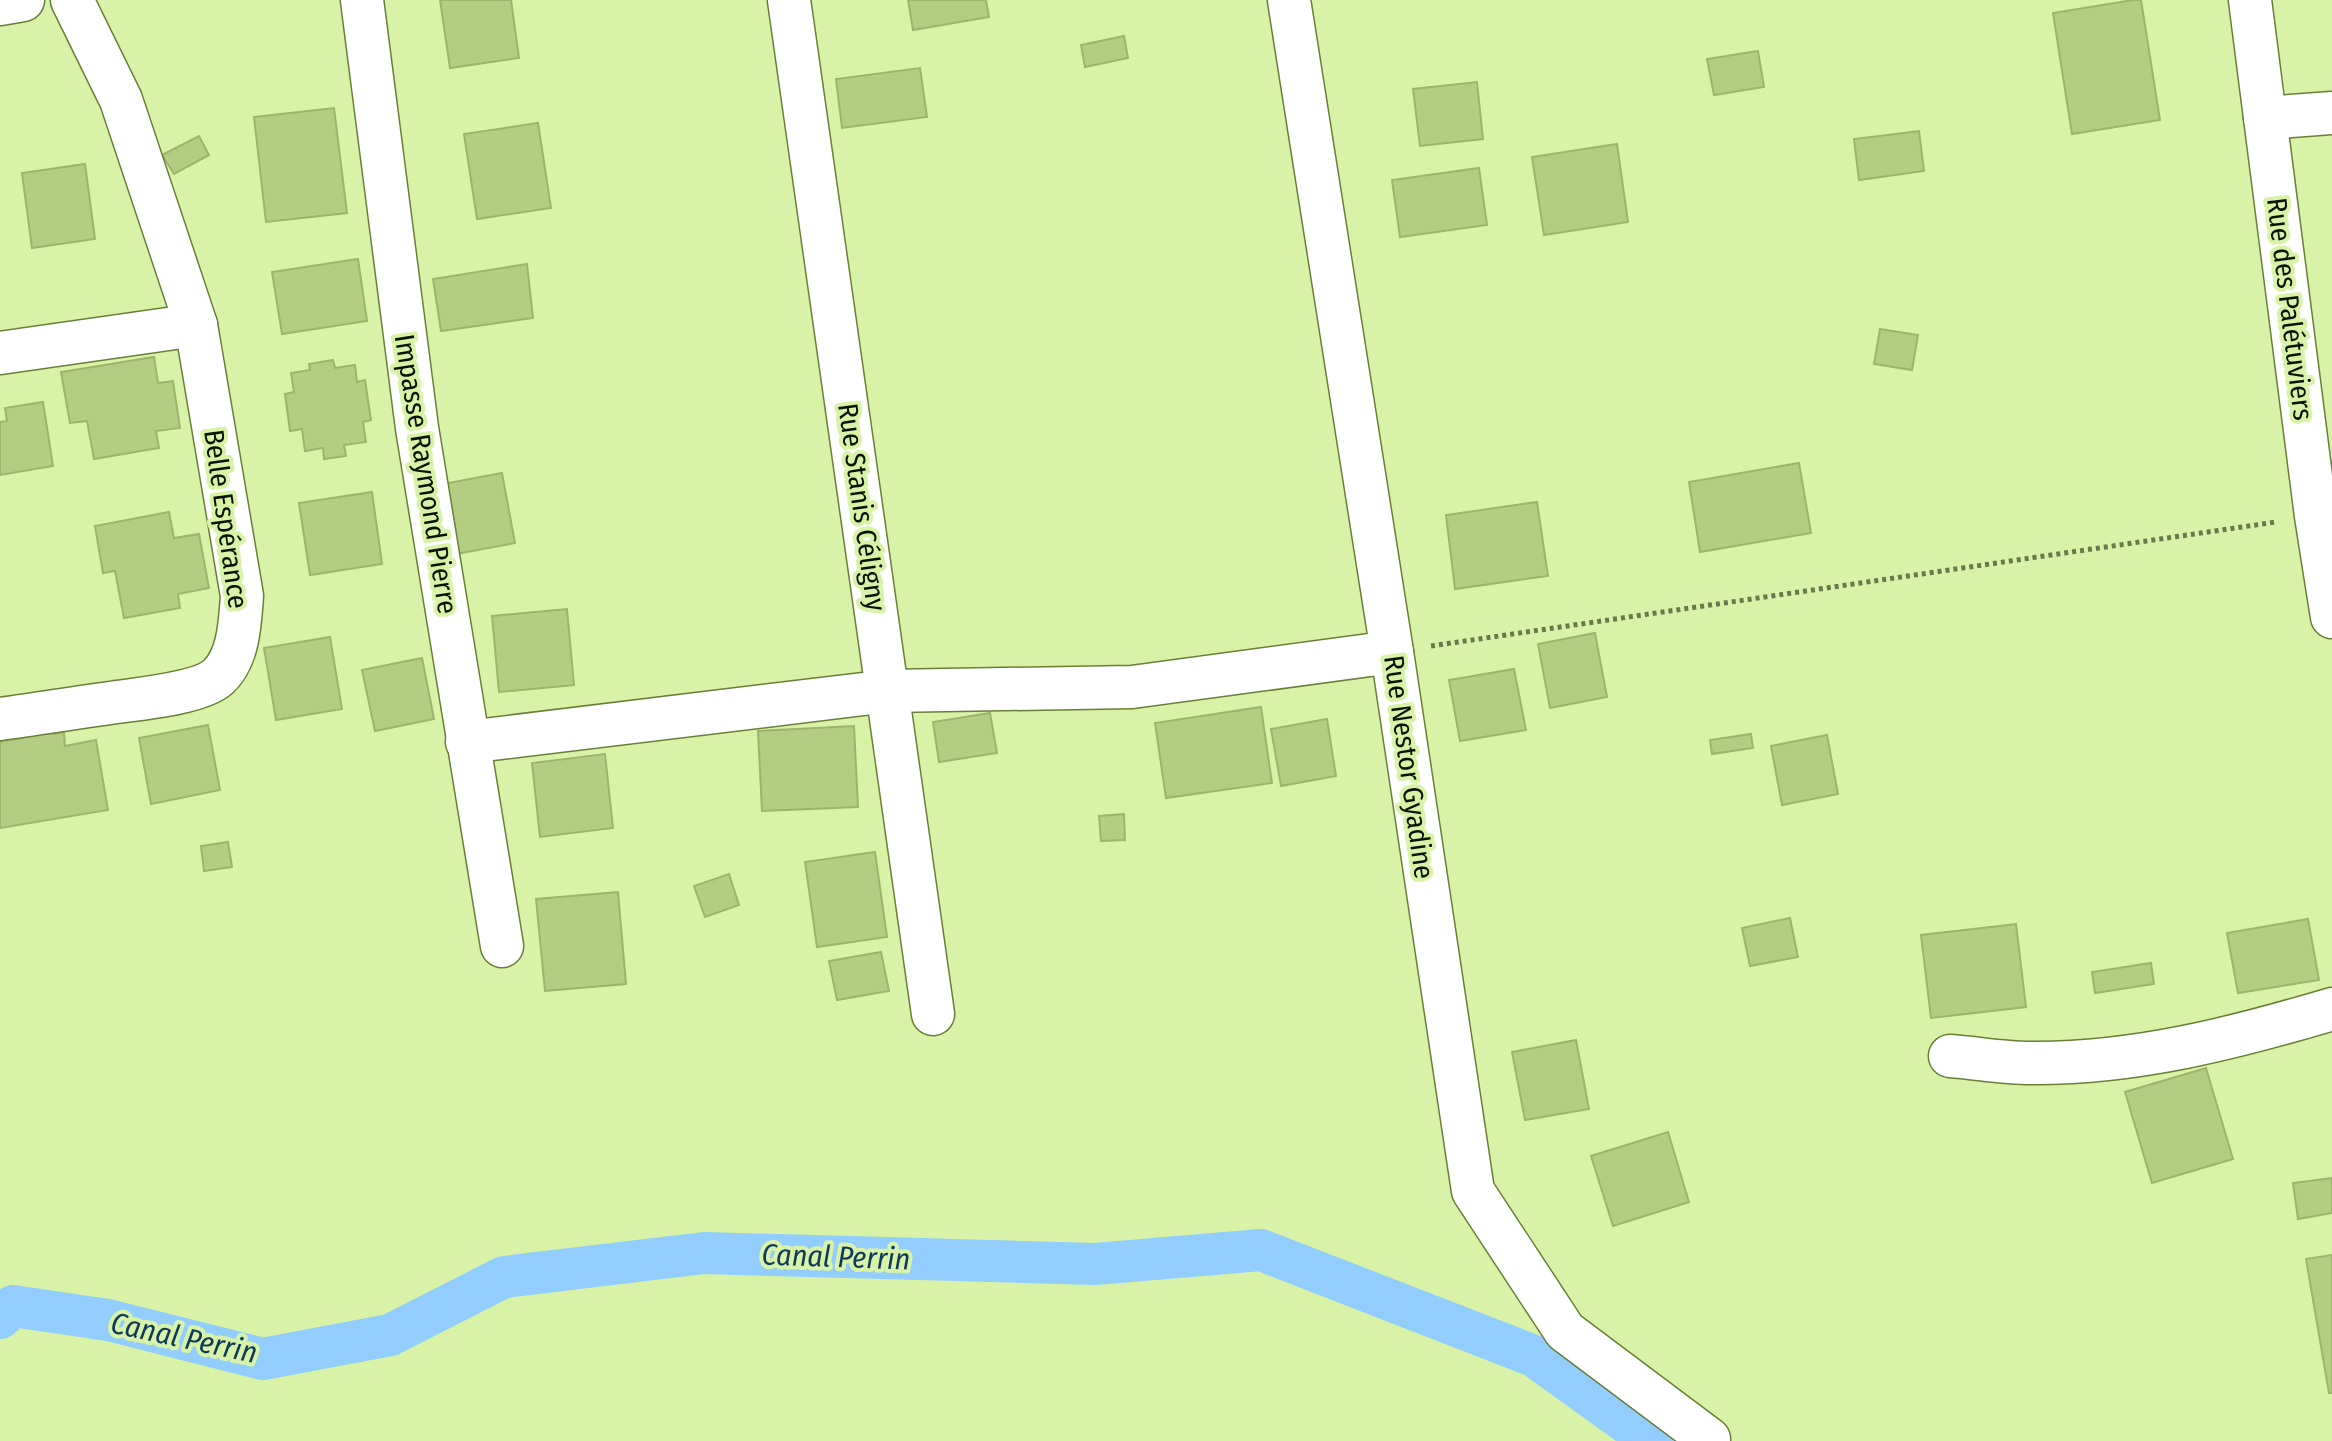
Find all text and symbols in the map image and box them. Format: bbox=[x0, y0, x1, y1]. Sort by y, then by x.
street label: Rue des Palétuviers bbox=[2260, 196, 2320, 422]
street label: Impasse Raymond Pierre bbox=[388, 332, 464, 616]
street label: Rue Stanis Céligny bbox=[831, 401, 893, 613]
street label: Belle Espérance bbox=[197, 427, 255, 611]
street label: Rue Nestor Gyadine bbox=[1377, 653, 1441, 881]
water label: Canal Perrin bbox=[761, 1236, 911, 1278]
water label: Canal Perrin bbox=[107, 1305, 261, 1371]

